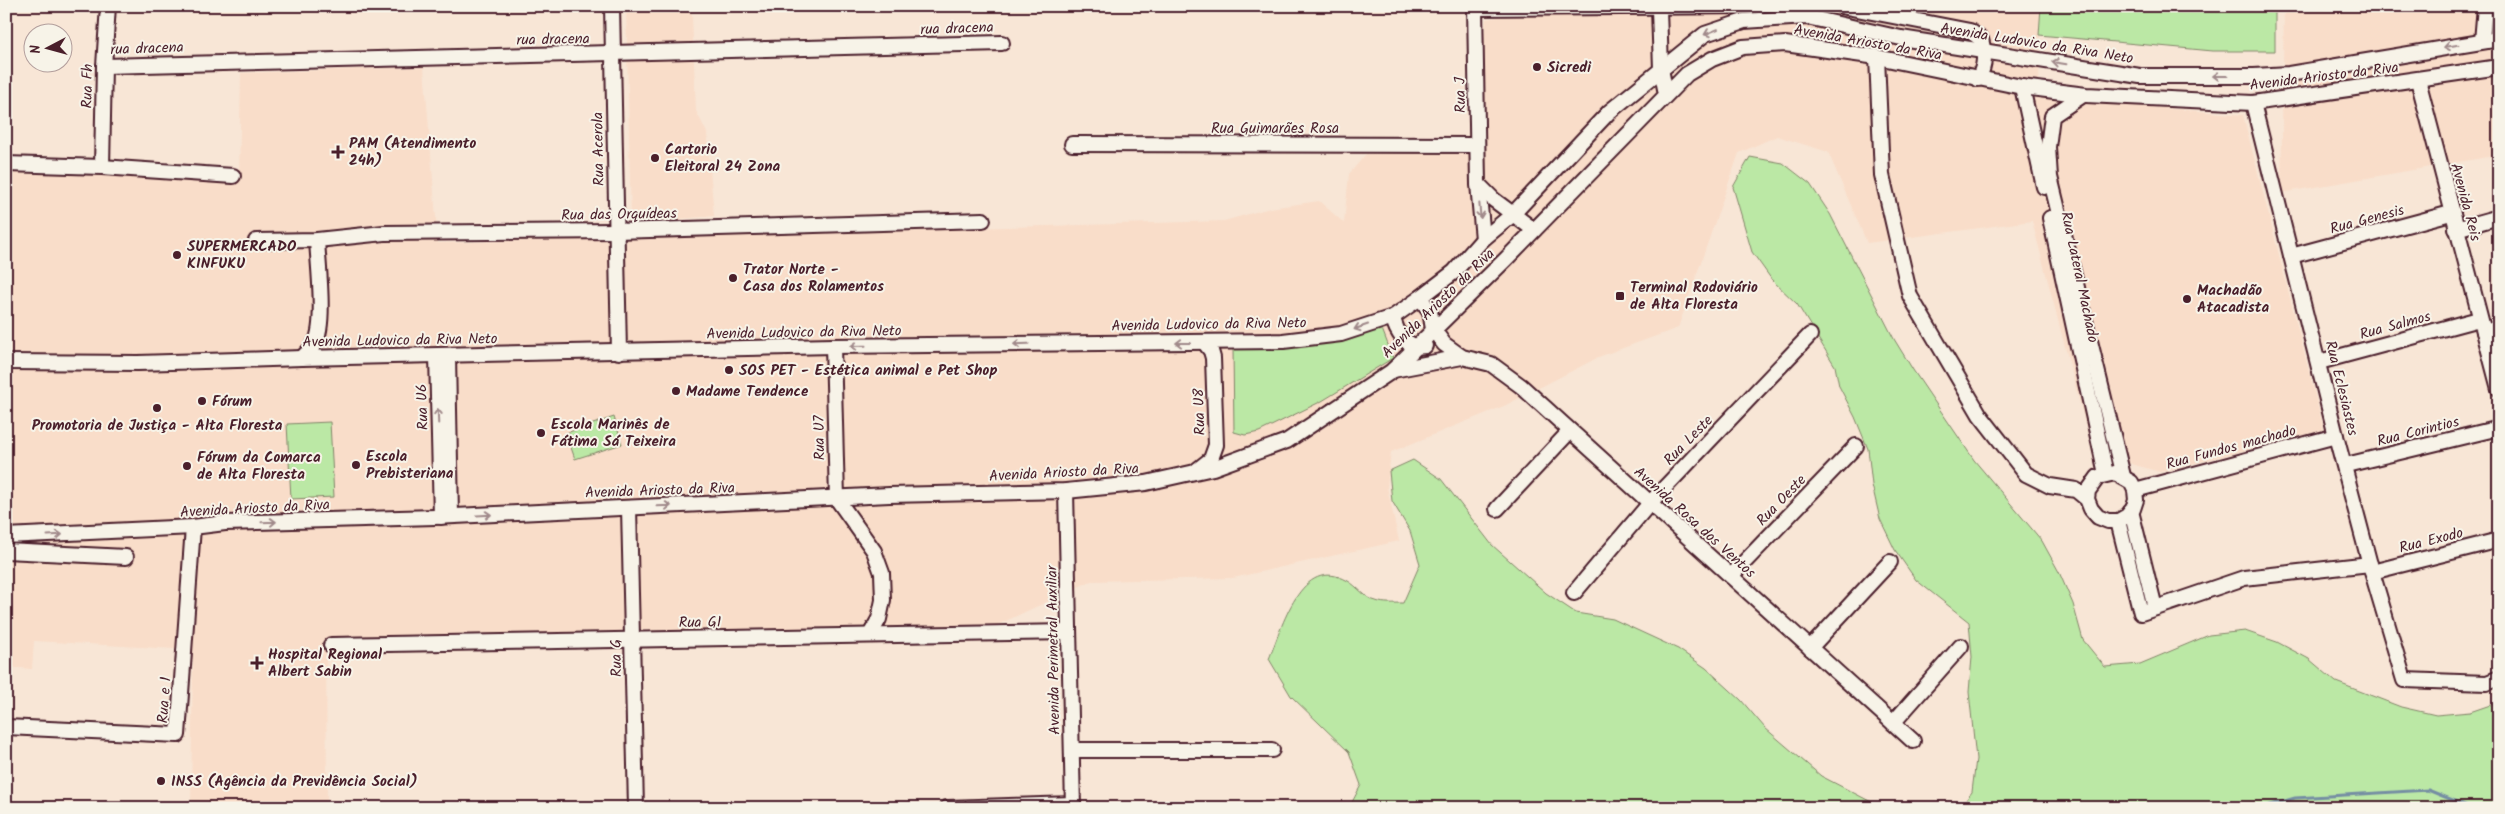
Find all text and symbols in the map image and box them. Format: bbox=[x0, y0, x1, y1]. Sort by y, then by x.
street label: rua dracena bbox=[920, 16, 994, 42]
street label: Avenida Ludovico da Riva Neto bbox=[1939, 17, 2135, 71]
street label: Avenida Ariosto da Riva bbox=[1792, 18, 1944, 68]
north arrow bbox=[22, 22, 72, 72]
street label: rua dracena bbox=[516, 27, 590, 53]
one-way arrow bbox=[1703, 29, 1718, 38]
street label: rua dracena bbox=[110, 36, 184, 62]
one-way arrow bbox=[2443, 42, 2459, 52]
text: N bbox=[25, 44, 47, 55]
place label: Sicredi bbox=[1547, 56, 1592, 80]
street label: Avenida Ariosto da Riva bbox=[2248, 56, 2400, 98]
one-way arrow bbox=[2051, 57, 2067, 67]
marker: Sicredi bbox=[1531, 61, 1543, 73]
street label: Rua Fh bbox=[76, 63, 100, 109]
one-way arrow bbox=[2213, 71, 2229, 81]
street label: Rua J bbox=[1449, 76, 1473, 113]
street label: Rua Acerola bbox=[586, 112, 612, 186]
street label: Rua Guimarães Rosa bbox=[1211, 117, 1339, 141]
place label: PAM (Atendimento 24h) bbox=[349, 132, 476, 173]
place label: Cartorio Eleitoral 24 Zona bbox=[665, 138, 780, 179]
marker: PAM (Atendimento 24h) bbox=[331, 145, 345, 159]
marker: Cartorio Eleitoral 24 Zona bbox=[649, 152, 661, 164]
street label: Avenida Reis bbox=[2443, 161, 2487, 244]
street label: Rua Genesis bbox=[2327, 198, 2408, 241]
street label: Rua das Orquídeas bbox=[561, 202, 678, 228]
one-way arrow bbox=[1476, 203, 1485, 219]
street label: Rua Lateral Machado bbox=[2053, 209, 2105, 345]
place label: SUPERMERCADO KINFUKU bbox=[187, 235, 297, 276]
street label: Avenida Ariosto da Riva bbox=[1376, 243, 1501, 364]
marker: SUPERMERCADO KINFUKU bbox=[171, 249, 183, 261]
place label: Trator Norte - Casa dos Rolamentos bbox=[743, 258, 884, 299]
marker: Trator Norte - Casa dos Rolamentos bbox=[727, 272, 739, 284]
place label: Terminal Rodoviário de Alta Floresta bbox=[1630, 276, 1758, 317]
place label: Machadão Atacadista bbox=[2197, 279, 2270, 320]
marker: Terminal Rodoviário de Alta Floresta bbox=[1614, 290, 1626, 302]
marker: Machadão Atacadista bbox=[2181, 293, 2193, 305]
street label: Rua Salmos bbox=[2357, 305, 2434, 347]
street label: Avenida Ludovico da Riva Neto bbox=[1111, 311, 1307, 339]
street label: Avenida Ludovico da Riva Neto bbox=[706, 319, 902, 347]
one-way arrow bbox=[1354, 323, 1370, 332]
street label: Avenida Ludovico da Riva Neto bbox=[302, 327, 498, 355]
one-way arrow bbox=[1175, 338, 1192, 348]
street label: Rua Eclesiastes bbox=[2318, 338, 2365, 439]
one-way arrow bbox=[1013, 339, 1029, 348]
one-way arrow bbox=[850, 341, 866, 351]
place label: SOS PET - Estética animal e Pet Shop bbox=[739, 359, 997, 383]
marker: SOS PET - Estética animal e Pet Shop bbox=[723, 364, 735, 376]
place label: Madame Tendence bbox=[686, 380, 809, 404]
street label: Rua U6 bbox=[410, 383, 436, 431]
marker: Madame Tendence bbox=[670, 385, 682, 397]
street label: Rua U8 bbox=[1187, 387, 1213, 436]
place label: Fórum bbox=[212, 390, 252, 414]
marker: Fórum bbox=[196, 395, 208, 407]
marker: Promotoria de Justiça - Alta Floresta bbox=[151, 402, 163, 414]
one-way arrow bbox=[434, 408, 443, 424]
street label: Rua Leste bbox=[1658, 410, 1719, 472]
street label: Rua Corintios bbox=[2375, 410, 2462, 454]
place label: Escola Marinês de Fátima Sá Teixeira bbox=[551, 413, 676, 454]
place label: Promotoria de Justiça - Alta Floresta bbox=[32, 414, 283, 438]
street label: Rua U7 bbox=[808, 414, 832, 461]
street label: Rua Fundos machado bbox=[2164, 419, 2299, 477]
marker: Escola Marinês de Fátima Sá Teixeira bbox=[535, 427, 547, 439]
place label: Escola Prebisteriana bbox=[366, 445, 454, 486]
place label: Fórum da Comarca de Alta Floresta bbox=[197, 446, 321, 487]
street label: Avenida Ariosto da Riva bbox=[989, 457, 1140, 489]
marker: Escola Prebisteriana bbox=[350, 459, 362, 471]
marker: Fórum da Comarca de Alta Floresta bbox=[181, 460, 193, 472]
street label: Avenida Rosa dos Ventos bbox=[1628, 461, 1761, 585]
street label: Rua Oeste bbox=[1751, 469, 1813, 532]
street label: Avenida Ariosto da Riva bbox=[585, 476, 735, 506]
street label: Avenida Ariosto da Riva bbox=[180, 493, 331, 525]
one-way arrow bbox=[656, 502, 672, 511]
one-way arrow bbox=[476, 510, 492, 519]
one-way arrow bbox=[261, 517, 277, 527]
street label: Rua Exodo bbox=[2397, 521, 2466, 561]
one-way arrow bbox=[47, 530, 63, 539]
street label: Avenida Perimetral Auxiliar bbox=[1041, 564, 1067, 735]
street label: Rua G1 bbox=[678, 611, 722, 635]
street label: Rua G bbox=[605, 639, 629, 677]
place label: Hospital Regional Albert Sabin bbox=[268, 643, 382, 684]
marker: Hospital Regional Albert Sabin bbox=[250, 656, 264, 670]
street label: Rua e 1 bbox=[151, 676, 179, 724]
place label: INSS (Agência da Previdência Social) bbox=[171, 770, 418, 794]
marker: INSS (Agência da Previdência Social) bbox=[155, 775, 167, 787]

